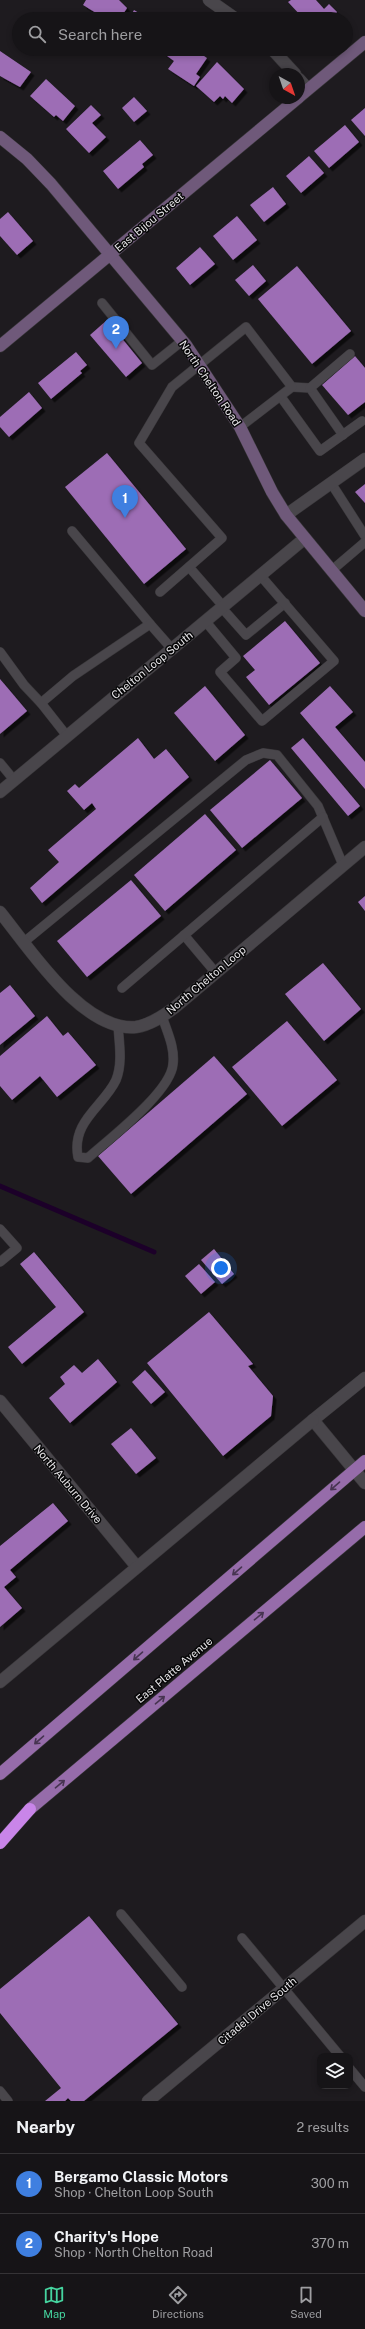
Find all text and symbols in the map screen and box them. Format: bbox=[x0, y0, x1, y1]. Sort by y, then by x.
search box bbox=[12, 12, 353, 56]
icon: search bbox=[26, 23, 48, 45]
text: Search here bbox=[58, 26, 142, 43]
north arrow bbox=[269, 68, 305, 104]
street label: East Bijou Street bbox=[112, 190, 186, 254]
pin: 2 bbox=[103, 316, 129, 349]
street label: North Chelton Road bbox=[177, 338, 243, 428]
pin: 1 bbox=[112, 485, 138, 518]
street label: Chelton Loop South bbox=[109, 629, 195, 701]
street label: North Chelton Loop bbox=[164, 943, 248, 1017]
your location bbox=[211, 1258, 231, 1278]
street label: North Auburn Drive bbox=[32, 1442, 104, 1526]
one-way arrow bbox=[330, 1482, 341, 1491]
one-way arrow bbox=[232, 1566, 242, 1575]
one-way arrow bbox=[254, 1612, 264, 1621]
street label: East Platte Avenue bbox=[133, 1635, 215, 1705]
one-way arrow bbox=[133, 1651, 143, 1660]
one-way arrow bbox=[154, 1695, 165, 1704]
one-way arrow bbox=[34, 1736, 45, 1745]
one-way arrow bbox=[55, 1779, 65, 1788]
street label: Citadel Drive South bbox=[215, 1975, 299, 2047]
map controls bbox=[317, 2053, 353, 2089]
button: layers bbox=[317, 2053, 353, 2089]
text: Nearby bbox=[16, 2117, 75, 2137]
text: 2 results bbox=[297, 2120, 349, 2135]
text: Bergamo Classic Motors bbox=[54, 2168, 228, 2185]
text: 1 bbox=[26, 2176, 32, 2191]
text: 300 m bbox=[311, 2176, 349, 2191]
text: Shop · Chelton Loop South bbox=[54, 2185, 213, 2200]
text: Charity's Hope bbox=[54, 2228, 159, 2245]
text: 2 bbox=[25, 2236, 33, 2251]
text: 370 m bbox=[311, 2236, 349, 2251]
text: Shop · North Chelton Road bbox=[54, 2245, 213, 2260]
tab: Map bbox=[43, 2284, 66, 2320]
tab: Directions bbox=[152, 2284, 204, 2320]
tab: Saved bbox=[290, 2284, 322, 2320]

